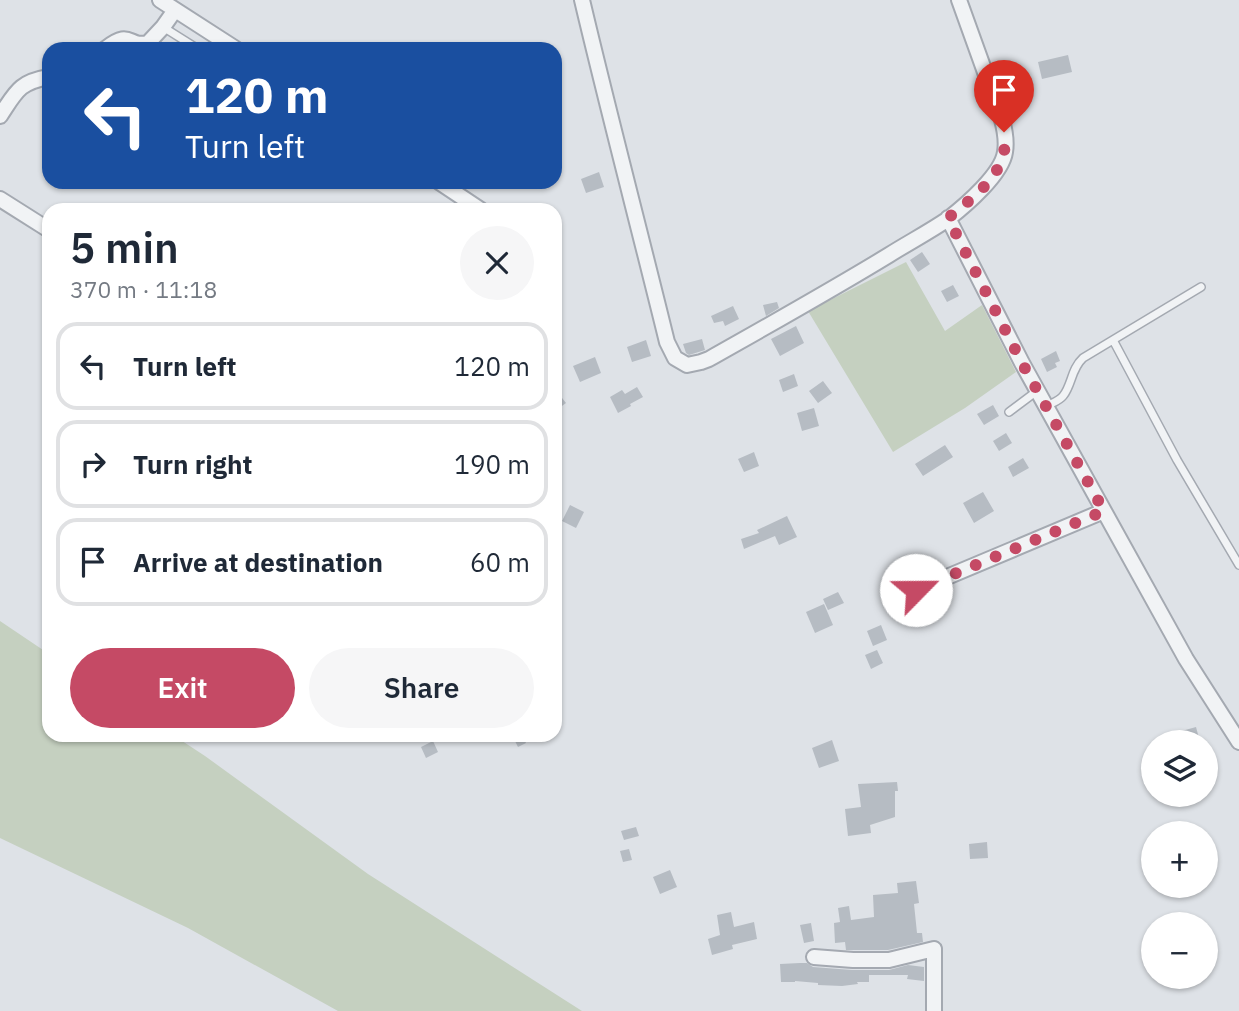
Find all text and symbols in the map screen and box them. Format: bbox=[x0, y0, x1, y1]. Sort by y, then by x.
pin bbox=[974, 60, 1034, 132]
text: 120 m bbox=[185, 63, 329, 126]
icon: left bbox=[70, 70, 161, 161]
icon: arrive bbox=[985, 71, 1023, 109]
text: Turn left bbox=[185, 125, 305, 167]
text: 5 min bbox=[70, 220, 179, 275]
button: close bbox=[460, 226, 534, 300]
text: 370 m · 11:18 bbox=[70, 274, 217, 304]
icon: left bbox=[74, 347, 112, 385]
text: Turn left bbox=[133, 349, 236, 383]
text: 120 m bbox=[454, 349, 530, 383]
icon: right bbox=[74, 445, 112, 483]
text: Turn right bbox=[133, 447, 252, 481]
text: 190 m bbox=[454, 447, 530, 481]
icon: arrive bbox=[74, 543, 112, 581]
text: Arrive at destination bbox=[133, 545, 383, 579]
text: 60 m bbox=[470, 545, 530, 579]
position arrow bbox=[879, 553, 953, 627]
button: Exit bbox=[70, 648, 295, 728]
button: Share bbox=[309, 648, 534, 728]
map controls bbox=[1141, 730, 1218, 989]
button: layers bbox=[1141, 730, 1218, 807]
button: + bbox=[1141, 821, 1218, 898]
button: − bbox=[1141, 912, 1218, 989]

